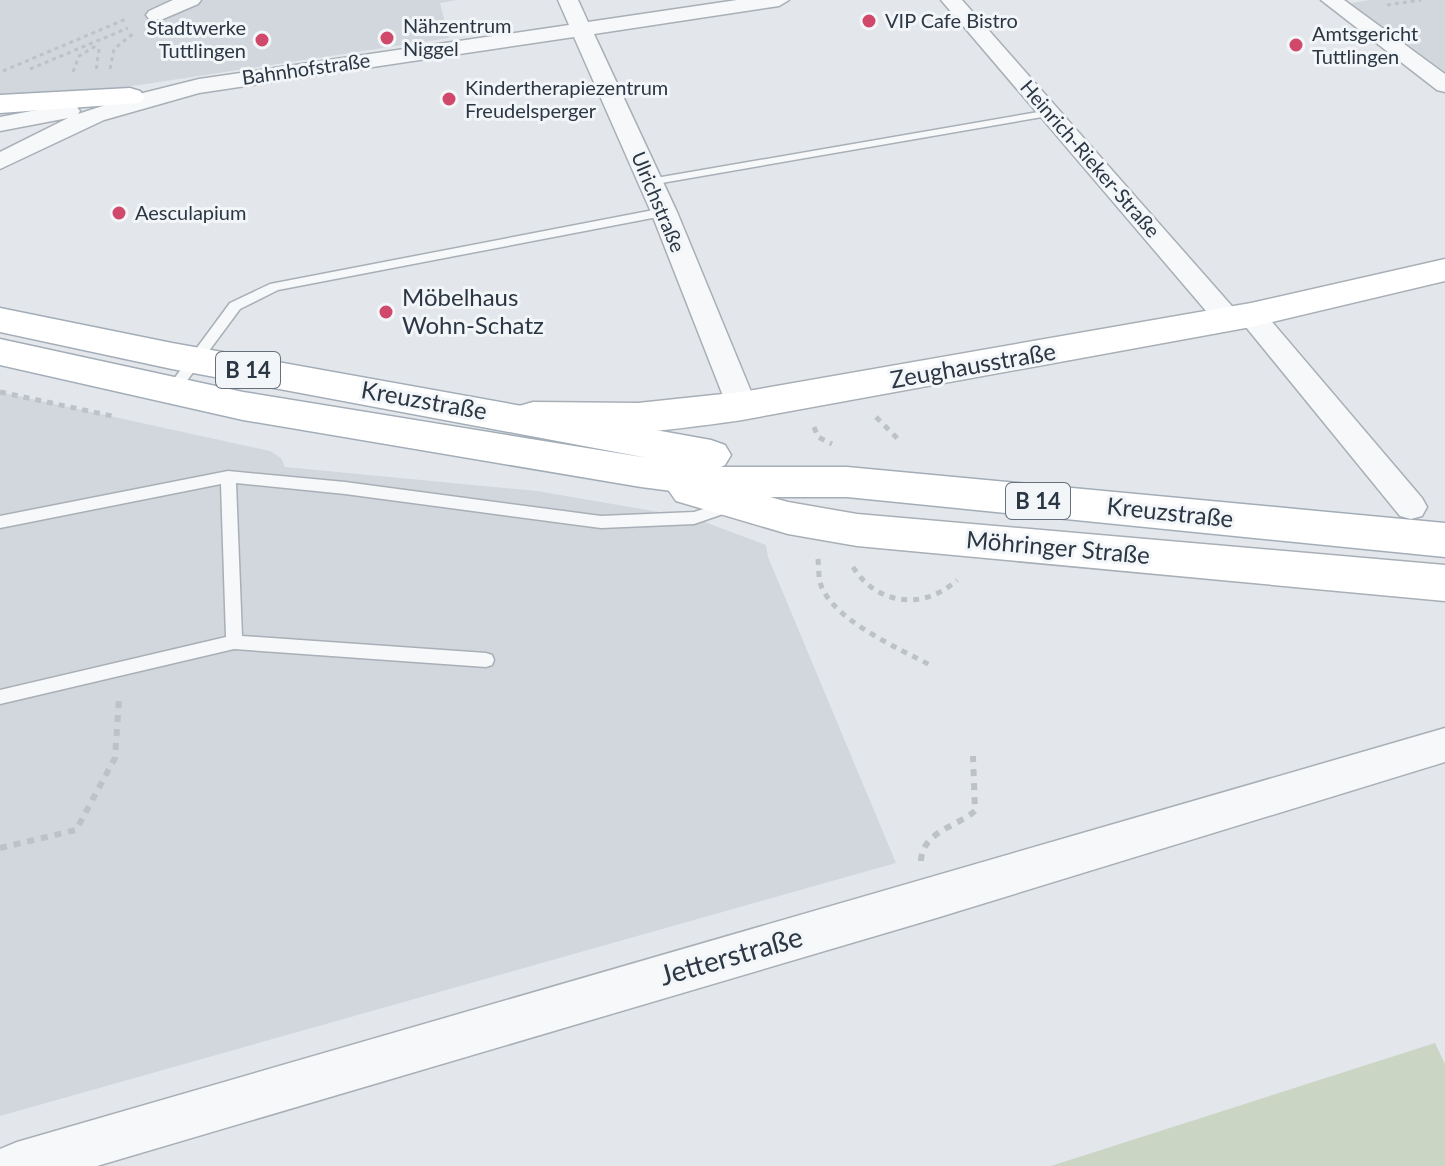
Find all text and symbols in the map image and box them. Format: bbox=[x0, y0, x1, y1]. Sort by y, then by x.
place label: VIP Cafe Bistro bbox=[885, 8, 1018, 32]
marker: VIP Cafe Bistro bbox=[860, 12, 878, 30]
place label: Nähzentrum Niggel bbox=[403, 13, 512, 60]
place label: Stadtwerke Tuttlingen bbox=[147, 15, 246, 62]
place label: Amtsgericht Tuttlingen bbox=[1312, 21, 1418, 68]
marker: Nähzentrum Niggel bbox=[378, 29, 396, 47]
marker: Stadtwerke Tuttlingen bbox=[253, 31, 271, 49]
marker: Amtsgericht Tuttlingen bbox=[1287, 36, 1305, 54]
street label: Bahnhofstraße bbox=[240, 47, 372, 89]
place label: Kindertherapiezentrum Freudelsperger bbox=[465, 75, 668, 122]
street label: Heinrich-Rieker-Straße bbox=[1016, 75, 1166, 242]
marker: Kindertherapiezentrum Freudelsperger bbox=[440, 90, 458, 108]
street label: Ulrichstraße bbox=[627, 148, 691, 256]
place label: Aesculapium bbox=[135, 200, 246, 224]
marker: Aesculapium bbox=[110, 204, 128, 222]
place label: Möbelhaus Wohn-Schatz bbox=[402, 282, 544, 339]
marker: Möbelhaus Wohn-Schatz bbox=[377, 303, 395, 321]
street label: Zeughausstraße bbox=[888, 336, 1058, 393]
road number: B 14 bbox=[216, 352, 280, 388]
street label: Kreuzstraße bbox=[359, 374, 489, 425]
road number: B 14 bbox=[1006, 483, 1070, 519]
street label: Kreuzstraße bbox=[1105, 490, 1235, 533]
street label: Möhringer Straße bbox=[965, 524, 1151, 569]
street label: Jetterstraße bbox=[655, 918, 806, 992]

